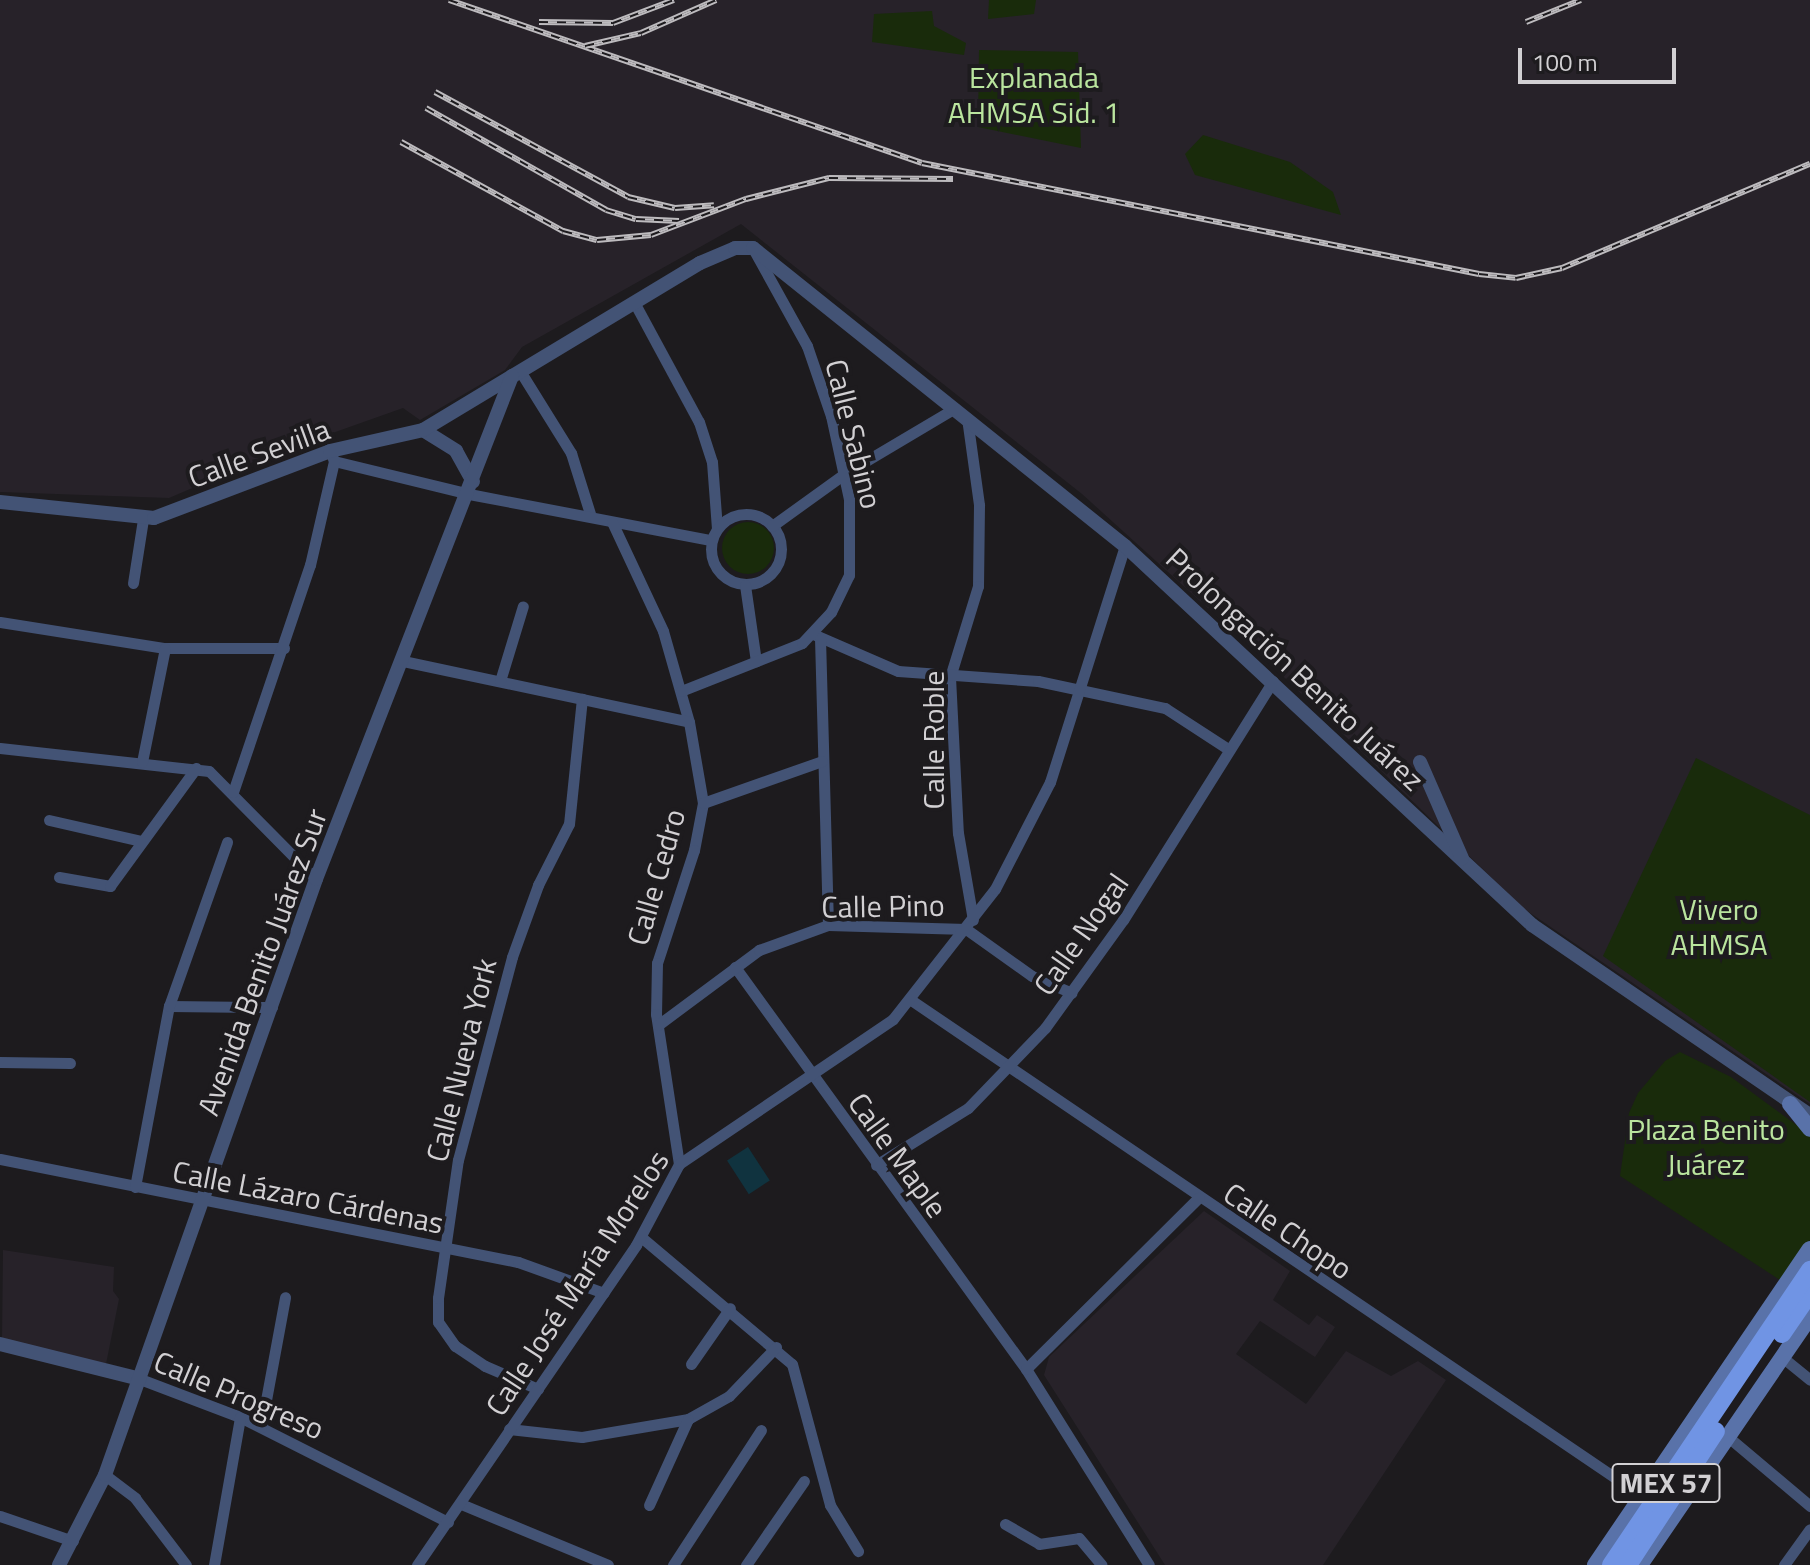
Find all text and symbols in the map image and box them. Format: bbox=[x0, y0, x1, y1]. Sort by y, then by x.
scale bar bbox=[1522, 32, 1680, 82]
text: 100 m bbox=[1532, 44, 1598, 80]
park label: Explanada AHMSA Sid. 1 bbox=[948, 59, 1120, 130]
street label: Calle Sabino bbox=[818, 356, 890, 512]
street label: Calle Sevilla bbox=[183, 411, 335, 495]
street label: Prolongación Benito Juárez bbox=[1159, 540, 1431, 798]
street label: Calle Roble bbox=[915, 671, 951, 809]
street label: Avenida Benito Juárez Sur bbox=[190, 804, 334, 1120]
street label: Calle Cedro bbox=[619, 805, 693, 949]
street label: Calle Nogal bbox=[1026, 866, 1136, 1002]
street label: Calle Pino bbox=[821, 887, 945, 925]
park label: Vivero AHMSA bbox=[1670, 891, 1768, 962]
street label: Calle Nueva York bbox=[418, 954, 504, 1166]
street label: Calle Maple bbox=[841, 1086, 955, 1224]
park label: Plaza Benito Juárez bbox=[1627, 1111, 1785, 1182]
street label: Calle José María Morelos bbox=[478, 1144, 676, 1422]
street label: Calle Lázaro Cárdenas bbox=[170, 1153, 446, 1241]
street label: Calle Chopo bbox=[1217, 1175, 1359, 1287]
street label: Calle Progreso bbox=[149, 1343, 329, 1447]
road number: MEX 57 bbox=[1610, 1459, 1722, 1507]

